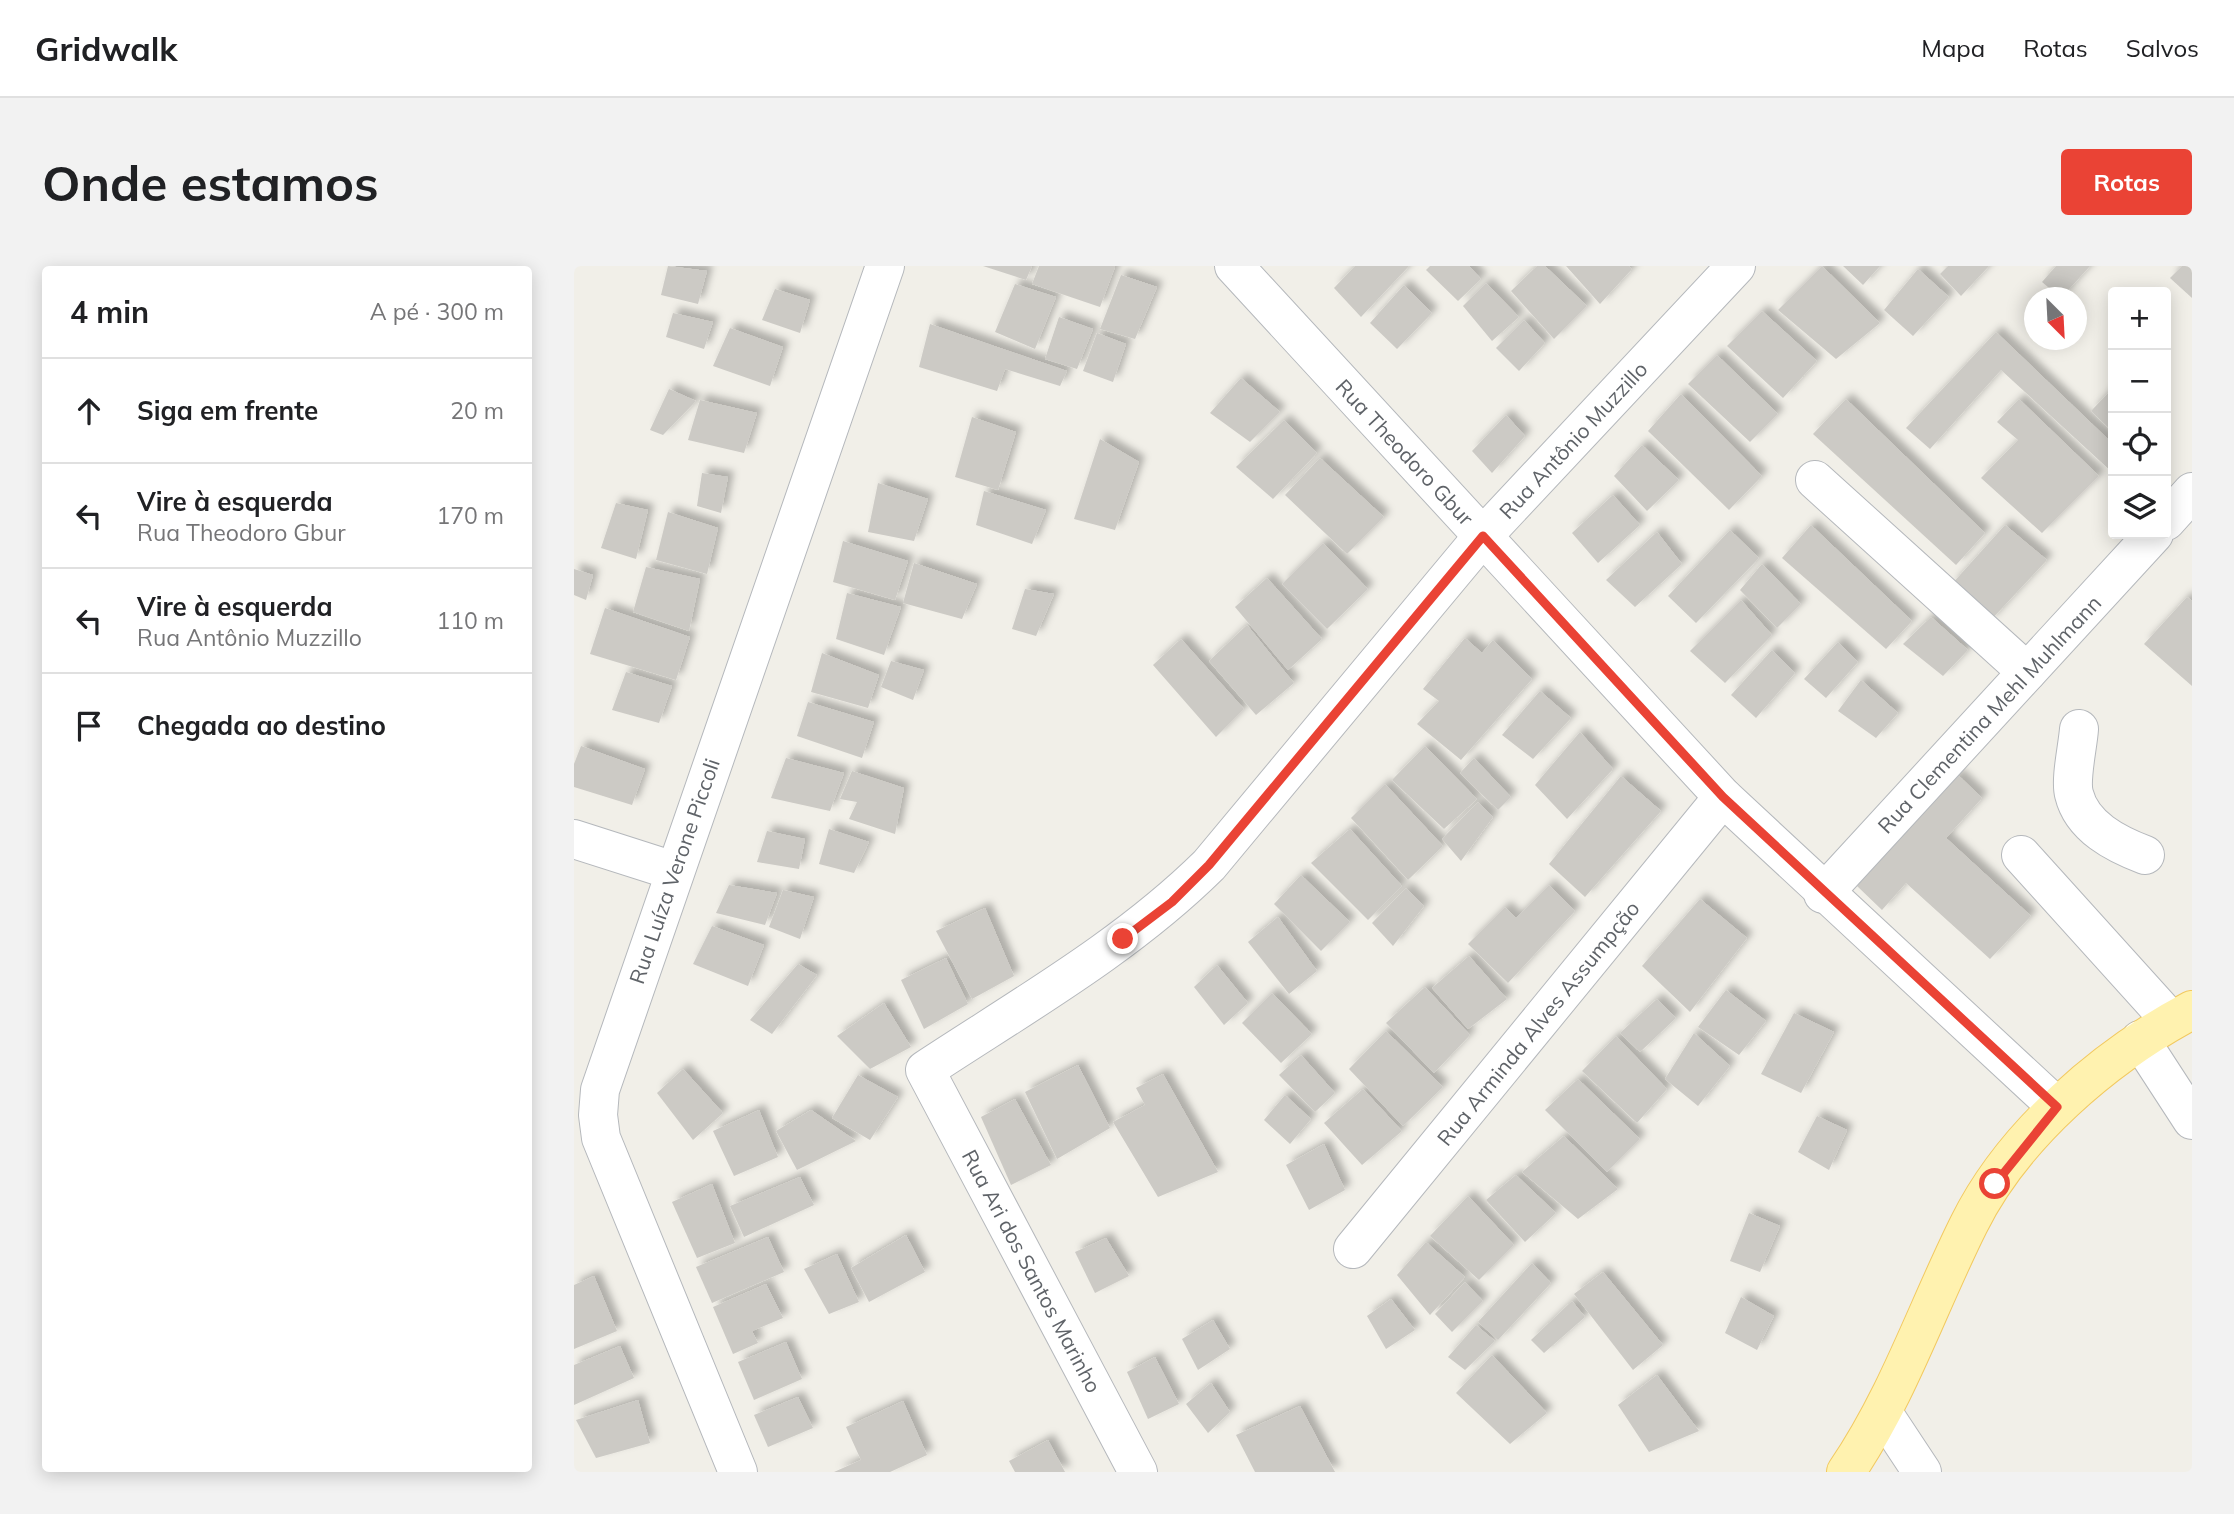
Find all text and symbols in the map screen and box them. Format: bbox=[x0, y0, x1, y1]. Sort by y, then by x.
text: Gridwalk bbox=[35, 28, 178, 69]
text: Mapa bbox=[1921, 33, 1985, 63]
text: Rotas bbox=[2023, 33, 2088, 63]
text: Salvos bbox=[2126, 33, 2199, 63]
button: Rotas bbox=[2061, 149, 2192, 215]
text: Onde estamos bbox=[42, 152, 378, 213]
north arrow bbox=[2024, 287, 2087, 350]
map controls bbox=[2108, 287, 2171, 539]
button: + bbox=[2108, 287, 2171, 350]
text: 4 min bbox=[70, 293, 149, 331]
text: A pé · 300 m bbox=[370, 297, 504, 326]
button: − bbox=[2108, 350, 2171, 413]
street label: Rua Antônio Muzzillo bbox=[1493, 356, 1653, 524]
street label: Rua Theodoro Gbur bbox=[1331, 374, 1480, 531]
icon: ahead bbox=[70, 392, 108, 430]
text: Siga em frente bbox=[137, 394, 318, 427]
text: 20 m bbox=[450, 396, 504, 425]
button: locate bbox=[2108, 413, 2171, 476]
button: layers bbox=[2108, 476, 2171, 539]
text: Vire à esquerda bbox=[137, 485, 333, 518]
icon: left bbox=[70, 497, 108, 535]
text: 170 m bbox=[436, 501, 504, 530]
text: Rua Theodoro Gbur bbox=[137, 518, 346, 547]
text: Vire à esquerda bbox=[137, 590, 333, 623]
street label: Rua Clementina Mehl Muhlmann bbox=[1872, 590, 2106, 838]
icon: left bbox=[70, 602, 108, 640]
text: 110 m bbox=[436, 606, 504, 635]
text: Rua Antônio Muzzillo bbox=[137, 623, 362, 652]
icon: arrive bbox=[70, 707, 108, 745]
text: Chegada ao destino bbox=[137, 709, 386, 742]
street label: Rua Luíza Verone Piccoli bbox=[623, 755, 725, 987]
street label: Rua Arminda Alves Assumpção bbox=[1431, 895, 1645, 1151]
route end bbox=[1107, 923, 1138, 954]
street label: Rua Ari dos Santos Marinho bbox=[957, 1145, 1107, 1397]
route start bbox=[1979, 1168, 2010, 1199]

